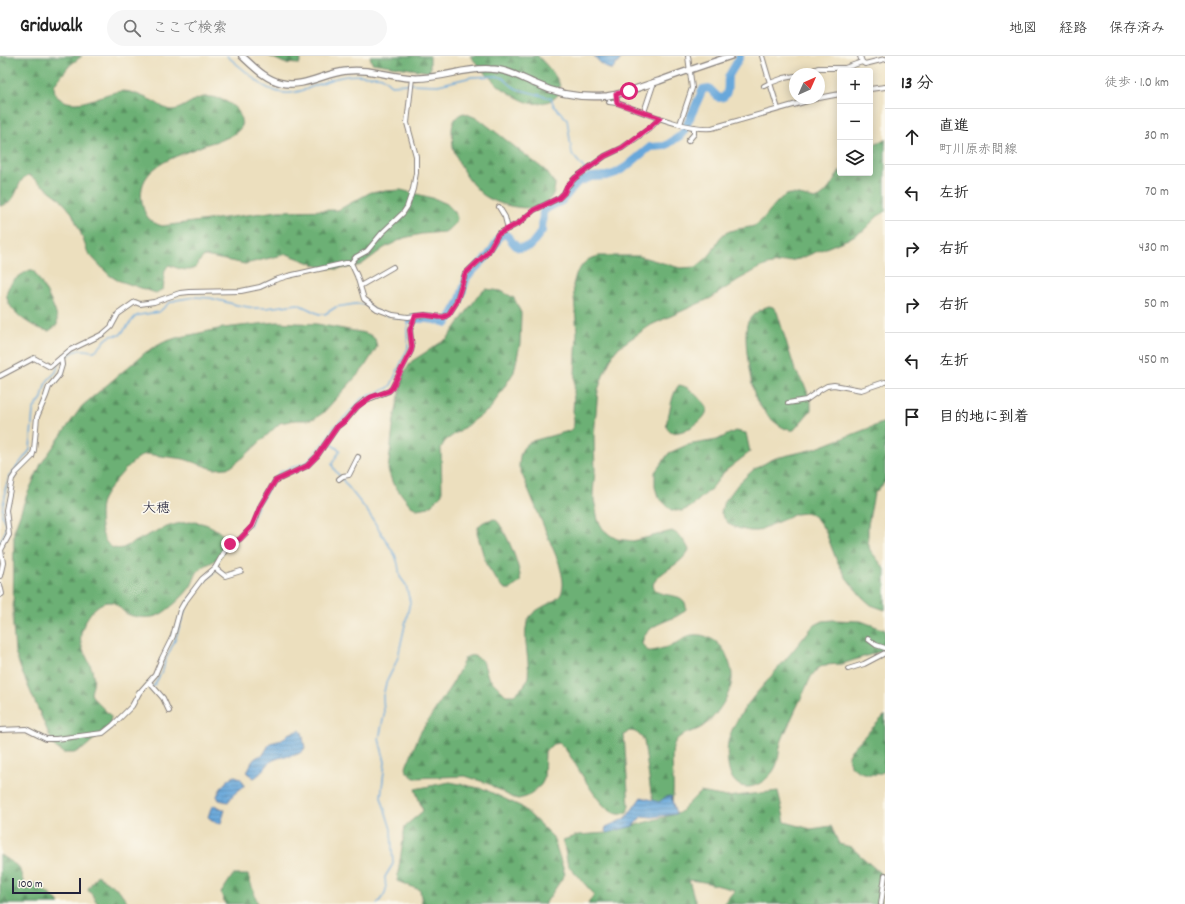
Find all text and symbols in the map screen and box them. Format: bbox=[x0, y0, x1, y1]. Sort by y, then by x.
search box bbox=[107, 10, 387, 46]
text: Gridwalk bbox=[20, 14, 83, 41]
icon: search bbox=[121, 17, 143, 39]
text: ここで検索 bbox=[153, 18, 228, 40]
text: 地図 bbox=[1009, 19, 1037, 39]
text: 経路 bbox=[1059, 19, 1087, 39]
text: 保存済み bbox=[1109, 19, 1165, 39]
north arrow bbox=[789, 68, 825, 104]
map controls bbox=[837, 68, 873, 176]
button: + bbox=[837, 68, 873, 104]
text: 13 分 bbox=[901, 73, 933, 97]
text: 徒歩 · 1.0 km bbox=[1105, 74, 1169, 93]
route start bbox=[620, 82, 638, 100]
button: − bbox=[837, 104, 873, 140]
text: 直進 bbox=[939, 116, 969, 138]
icon: ahead bbox=[901, 126, 923, 148]
text: 30 m bbox=[1144, 127, 1169, 146]
button: layers bbox=[837, 140, 873, 176]
text: 町川原赤間線 bbox=[939, 141, 1017, 160]
icon: left bbox=[901, 182, 923, 204]
text: 左折 bbox=[939, 183, 969, 205]
text: 70 m bbox=[1145, 183, 1169, 202]
icon: right bbox=[901, 238, 923, 260]
text: 右折 bbox=[939, 239, 969, 261]
text: 430 m bbox=[1139, 239, 1169, 258]
icon: right bbox=[901, 294, 923, 316]
text: 右折 bbox=[939, 295, 969, 317]
text: 50 m bbox=[1144, 295, 1169, 314]
icon: left bbox=[901, 350, 923, 372]
text: 左折 bbox=[939, 351, 969, 373]
text: 450 m bbox=[1139, 351, 1169, 370]
icon: arrive bbox=[901, 406, 923, 428]
text: 目的地に到着 bbox=[939, 407, 1029, 429]
district label: 大穂 bbox=[142, 499, 170, 519]
route end bbox=[221, 535, 239, 553]
scale bar bbox=[12, 876, 81, 895]
text: 100 m bbox=[18, 877, 42, 893]

